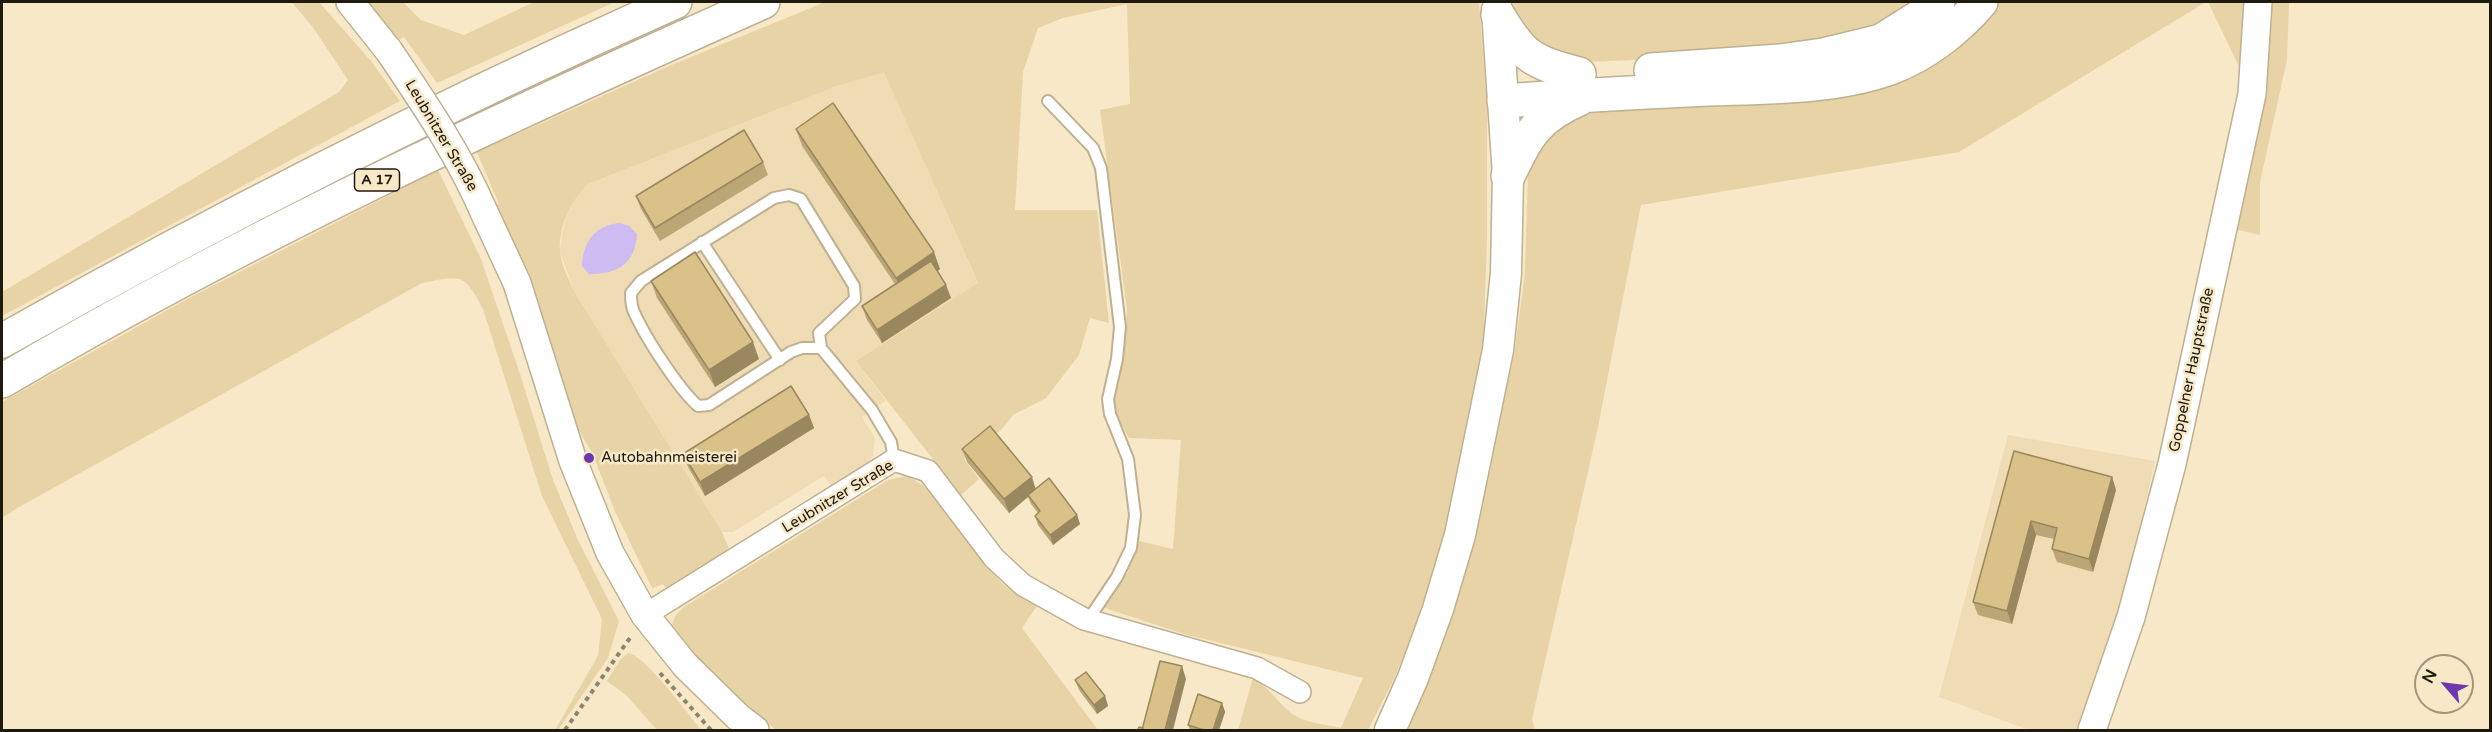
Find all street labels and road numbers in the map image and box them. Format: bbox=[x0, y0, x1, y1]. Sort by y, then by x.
street label: Leubnitzer Straße bbox=[401, 77, 481, 195]
road number: A 17 bbox=[354, 169, 400, 191]
street label: Goppelner Hauptstraße bbox=[2166, 286, 2218, 454]
street label: Leubnitzer Straße bbox=[779, 457, 897, 537]

